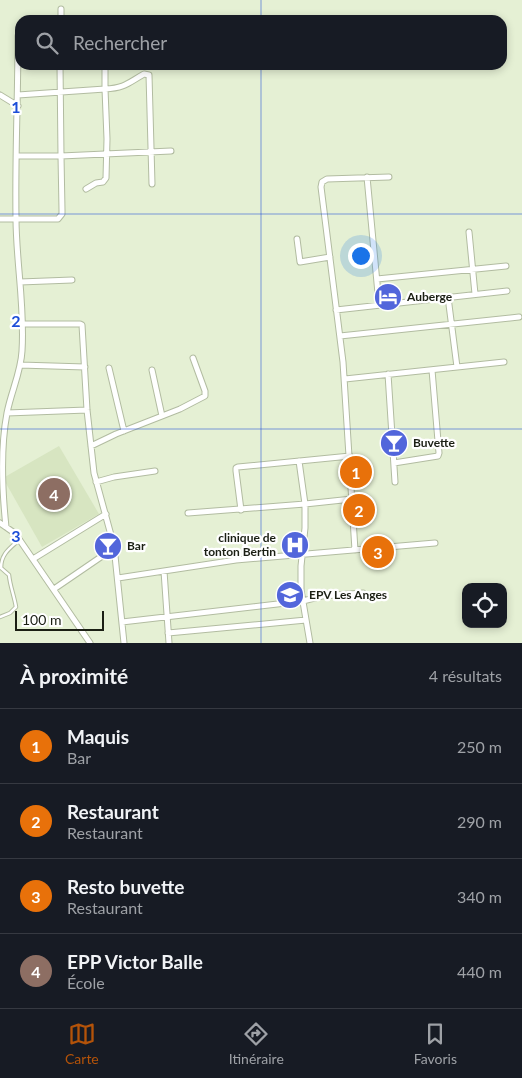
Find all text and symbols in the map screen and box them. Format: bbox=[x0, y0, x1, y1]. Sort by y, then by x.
search box bbox=[15, 15, 507, 70]
icon: search bbox=[33, 29, 61, 57]
text: Rechercher bbox=[73, 31, 167, 54]
text: 1 bbox=[11, 97, 21, 116]
your location bbox=[348, 243, 374, 269]
hotel icon: Auberge bbox=[373, 282, 403, 312]
place label: Auberge bbox=[406, 289, 453, 304]
text: 2 bbox=[11, 311, 21, 330]
bar icon: Buvette bbox=[379, 428, 409, 458]
place label: Buvette bbox=[413, 435, 455, 450]
pin: 1 bbox=[340, 453, 372, 491]
pin: 4 bbox=[38, 475, 70, 513]
pin: 2 bbox=[343, 491, 375, 529]
text: 3 bbox=[11, 526, 21, 545]
place label: clinique de tonton Bertin bbox=[204, 530, 277, 559]
hospital icon: clinique de tonton Bertin bbox=[280, 530, 310, 560]
bar icon: Bar bbox=[93, 531, 123, 561]
pin: 3 bbox=[362, 533, 394, 571]
place label: Bar bbox=[127, 538, 146, 553]
school or university icon: EPV Les Anges bbox=[275, 580, 305, 610]
map controls bbox=[462, 583, 507, 628]
button: locate bbox=[462, 583, 507, 628]
place label: EPV Les Anges bbox=[309, 587, 387, 602]
scale bar bbox=[15, 608, 104, 631]
text: 100 m bbox=[22, 611, 61, 628]
text: À proximité bbox=[20, 663, 128, 688]
text: 4 résultats bbox=[429, 666, 502, 685]
text: Maquis bbox=[67, 725, 129, 748]
text: 1 bbox=[31, 737, 41, 756]
text: 250 m bbox=[457, 737, 502, 756]
text: Bar bbox=[67, 748, 91, 767]
text: Restaurant bbox=[67, 800, 159, 823]
text: 2 bbox=[31, 812, 41, 831]
text: 290 m bbox=[457, 812, 502, 831]
text: Restaurant bbox=[67, 823, 143, 842]
text: Resto buvette bbox=[67, 875, 184, 898]
text: 3 bbox=[31, 887, 41, 906]
text: 340 m bbox=[457, 887, 502, 906]
text: Restaurant bbox=[67, 898, 143, 917]
text: EPP Victor Balle bbox=[67, 950, 203, 973]
text: 4 bbox=[31, 962, 41, 981]
text: 440 m bbox=[457, 962, 502, 981]
text: École bbox=[67, 973, 105, 992]
tab: Carte bbox=[65, 1020, 99, 1067]
tab: Itinéraire bbox=[229, 1020, 284, 1067]
tab: Favoris bbox=[414, 1020, 457, 1067]

